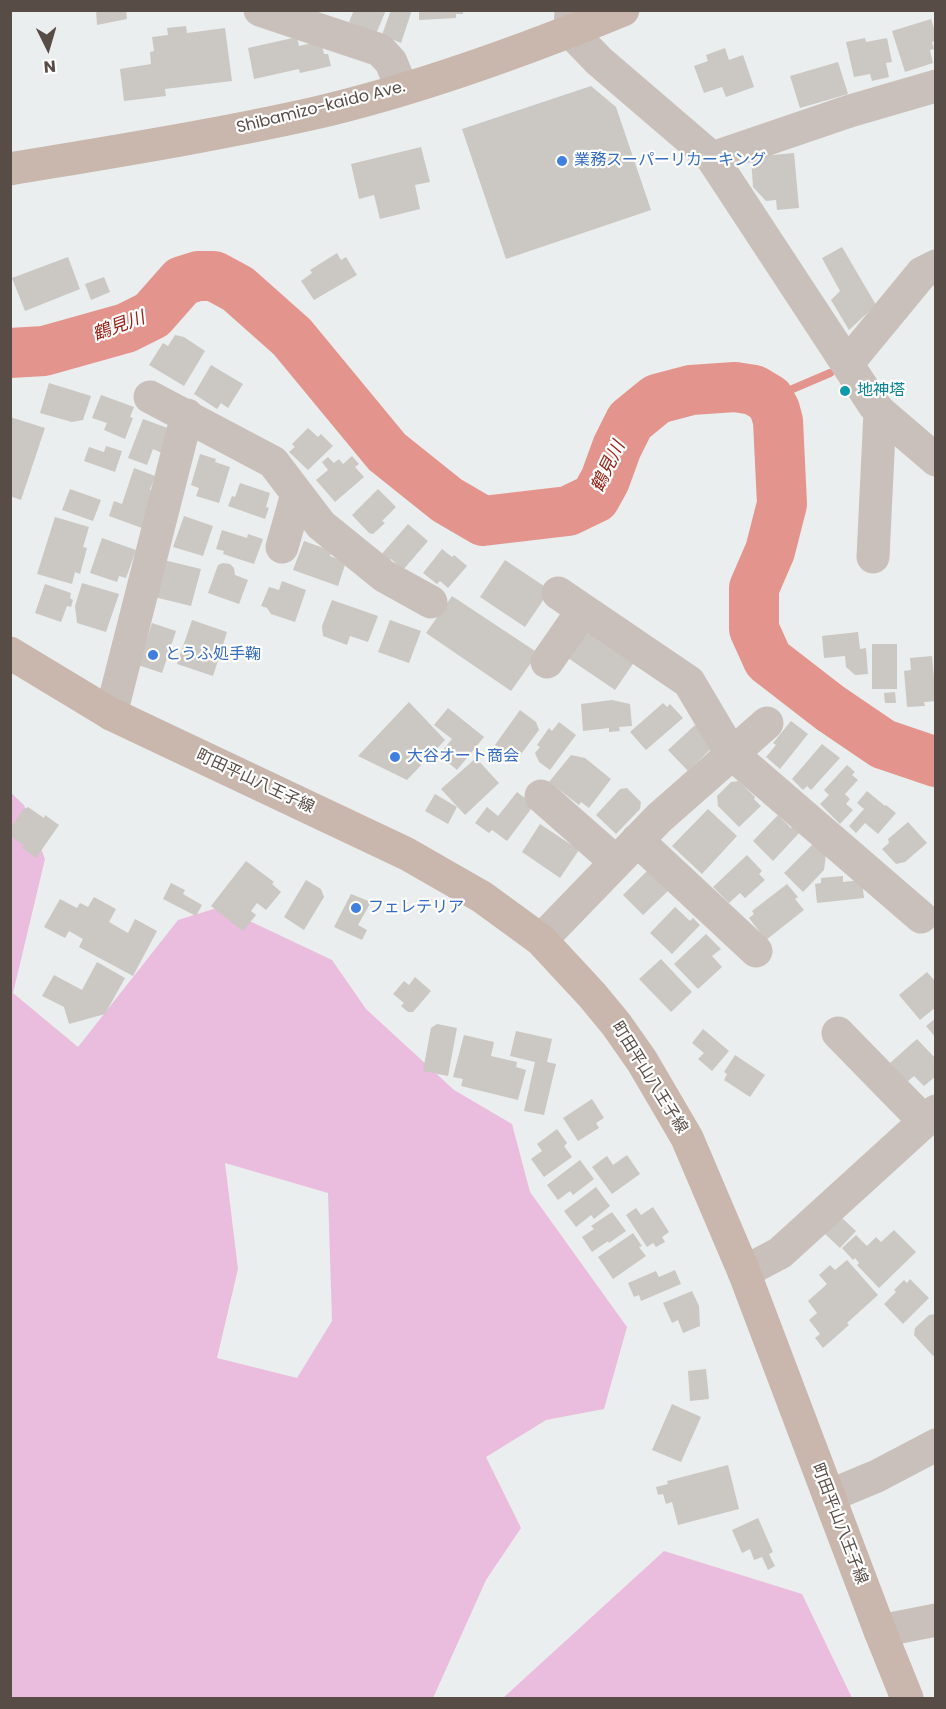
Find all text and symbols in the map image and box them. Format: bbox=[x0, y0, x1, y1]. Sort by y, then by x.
north arrow bbox=[18, 18, 78, 78]
text: N bbox=[43, 54, 57, 78]
street label: Shibamizo-kaido Ave. bbox=[235, 78, 407, 138]
place label: 業務スーパーリカーキング bbox=[574, 151, 766, 171]
marker: 業務スーパーリカーキング bbox=[555, 154, 569, 168]
water label: 鶴見川 bbox=[90, 308, 148, 346]
place label: 地神塔 bbox=[857, 381, 905, 401]
marker: 地神塔 bbox=[838, 384, 852, 398]
water label: 鶴見川 bbox=[587, 438, 631, 496]
place label: とうふ処手鞠 bbox=[165, 645, 261, 665]
marker: とうふ処手鞠 bbox=[146, 648, 160, 662]
street label: 町田平山八王子線 bbox=[193, 746, 317, 818]
place label: 大谷オート商会 bbox=[407, 747, 519, 767]
marker: 大谷オート商会 bbox=[388, 750, 402, 764]
place label: フェレテリア bbox=[368, 898, 464, 918]
marker: フェレテリア bbox=[349, 901, 363, 915]
street label: 町田平山八王子線 bbox=[607, 1019, 691, 1137]
street label: 町田平山八王子線 bbox=[807, 1461, 871, 1587]

